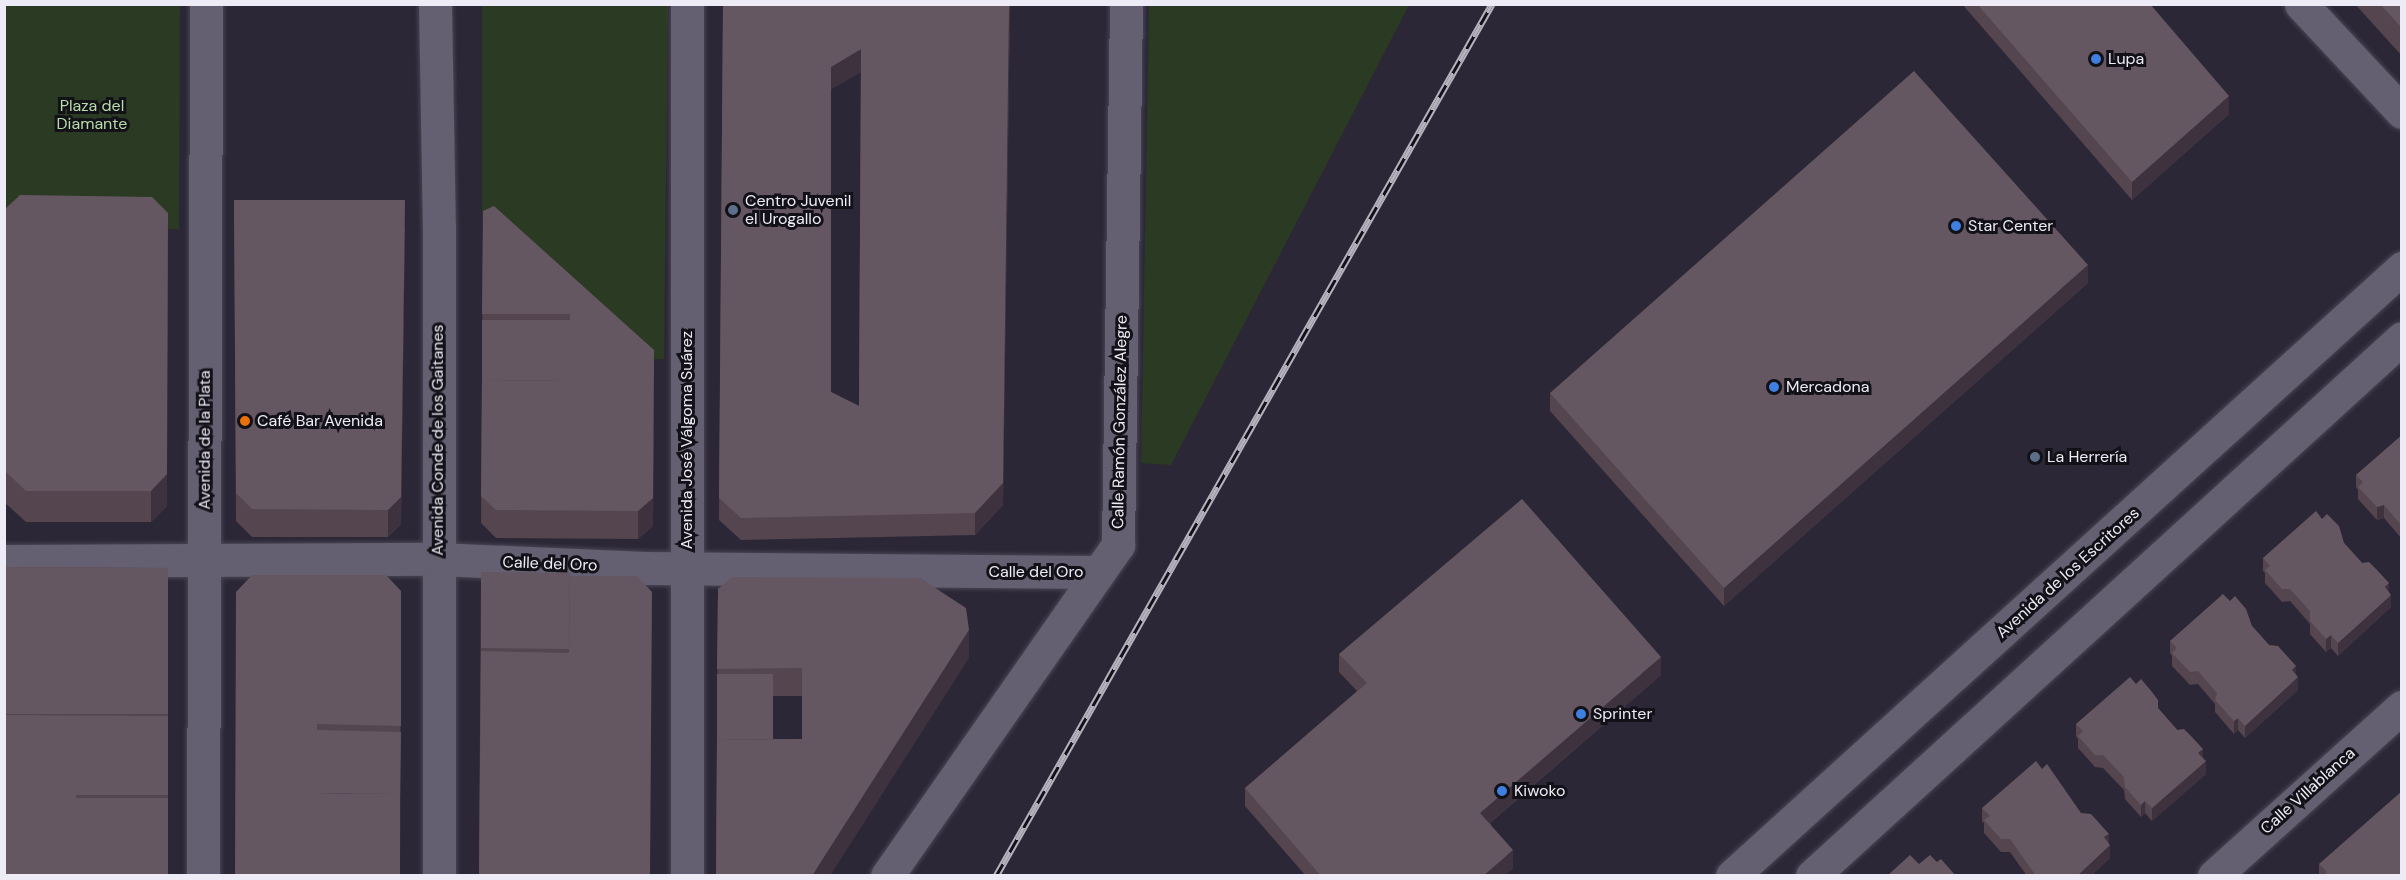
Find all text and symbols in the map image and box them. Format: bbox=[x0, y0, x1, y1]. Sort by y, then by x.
place label: Lupa bbox=[2108, 49, 2144, 69]
marker: Lupa bbox=[2089, 52, 2103, 66]
park label: Plaza del Diamante bbox=[57, 96, 127, 134]
place label: Centro Juvenil el Urogallo bbox=[745, 191, 851, 229]
marker: Centro Juvenil el Urogallo bbox=[726, 203, 740, 217]
place label: Star Center bbox=[1968, 216, 2053, 236]
marker: Star Center bbox=[1949, 219, 1963, 233]
street label: Calle Ramón González Alegre bbox=[1109, 315, 1131, 529]
street label: Avenida Conde de los Gaitanes bbox=[428, 324, 448, 556]
street label: Avenida José Válgoma Suárez bbox=[677, 331, 697, 549]
street label: Avenida de la Plata bbox=[195, 370, 215, 510]
place label: Mercadona bbox=[1786, 377, 1869, 397]
marker: Mercadona bbox=[1767, 380, 1781, 394]
place label: Café Bar Avenida bbox=[257, 411, 383, 431]
marker: Café Bar Avenida bbox=[238, 414, 252, 428]
place label: La Herrería bbox=[2047, 447, 2127, 467]
marker: La Herrería bbox=[2028, 450, 2042, 464]
street label: Avenida de los Escritores bbox=[1992, 504, 2144, 642]
street label: Calle del Oro bbox=[502, 553, 598, 575]
street label: Calle del Oro bbox=[988, 562, 1084, 582]
place label: Sprinter bbox=[1593, 704, 1652, 724]
marker: Sprinter bbox=[1574, 707, 1588, 721]
street label: Calle Villablanca bbox=[2257, 744, 2359, 838]
place label: Kiwoko bbox=[1514, 781, 1566, 801]
marker: Kiwoko bbox=[1495, 784, 1509, 798]

